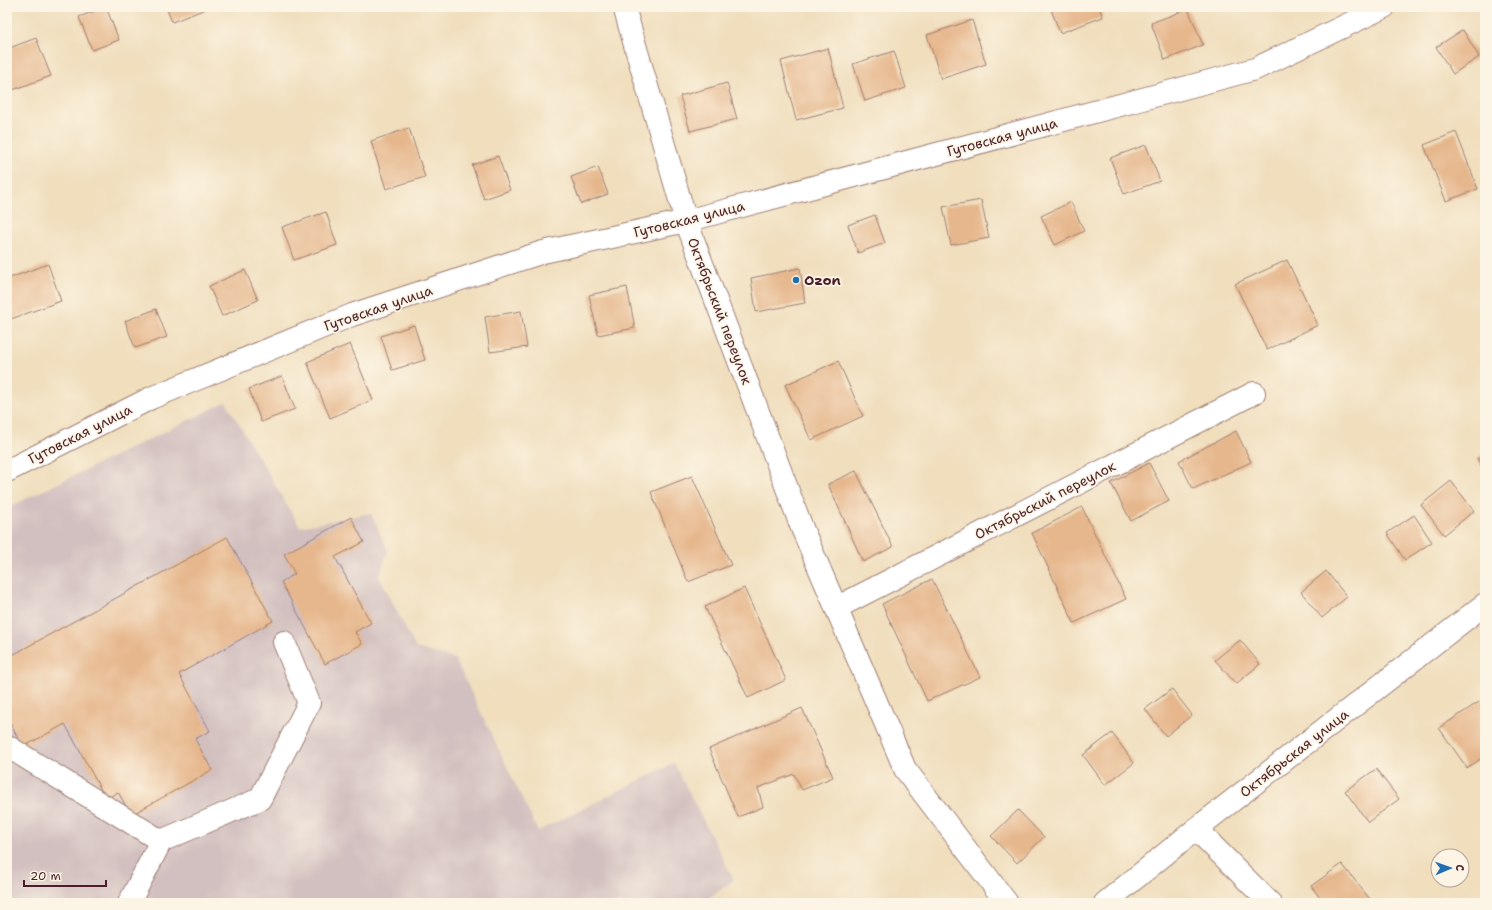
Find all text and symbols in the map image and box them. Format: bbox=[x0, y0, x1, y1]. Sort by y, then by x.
street label: Гутовская улица bbox=[945, 114, 1060, 160]
street label: Гутовская улица bbox=[632, 196, 747, 241]
street label: Октябрьский переулок bbox=[684, 235, 757, 388]
place label: Ozon bbox=[804, 271, 841, 289]
marker: Ozon bbox=[791, 275, 801, 285]
street label: Гутовская улица bbox=[321, 281, 435, 335]
street label: Гутовская улица bbox=[25, 400, 135, 468]
street label: Октябрьский переулок bbox=[971, 456, 1119, 543]
street label: Октябрьская улица bbox=[1236, 705, 1352, 801]
north arrow bbox=[1430, 848, 1470, 888]
scale bar bbox=[24, 862, 106, 888]
text: С bbox=[1452, 864, 1467, 872]
text: 20 m bbox=[30, 868, 61, 884]

